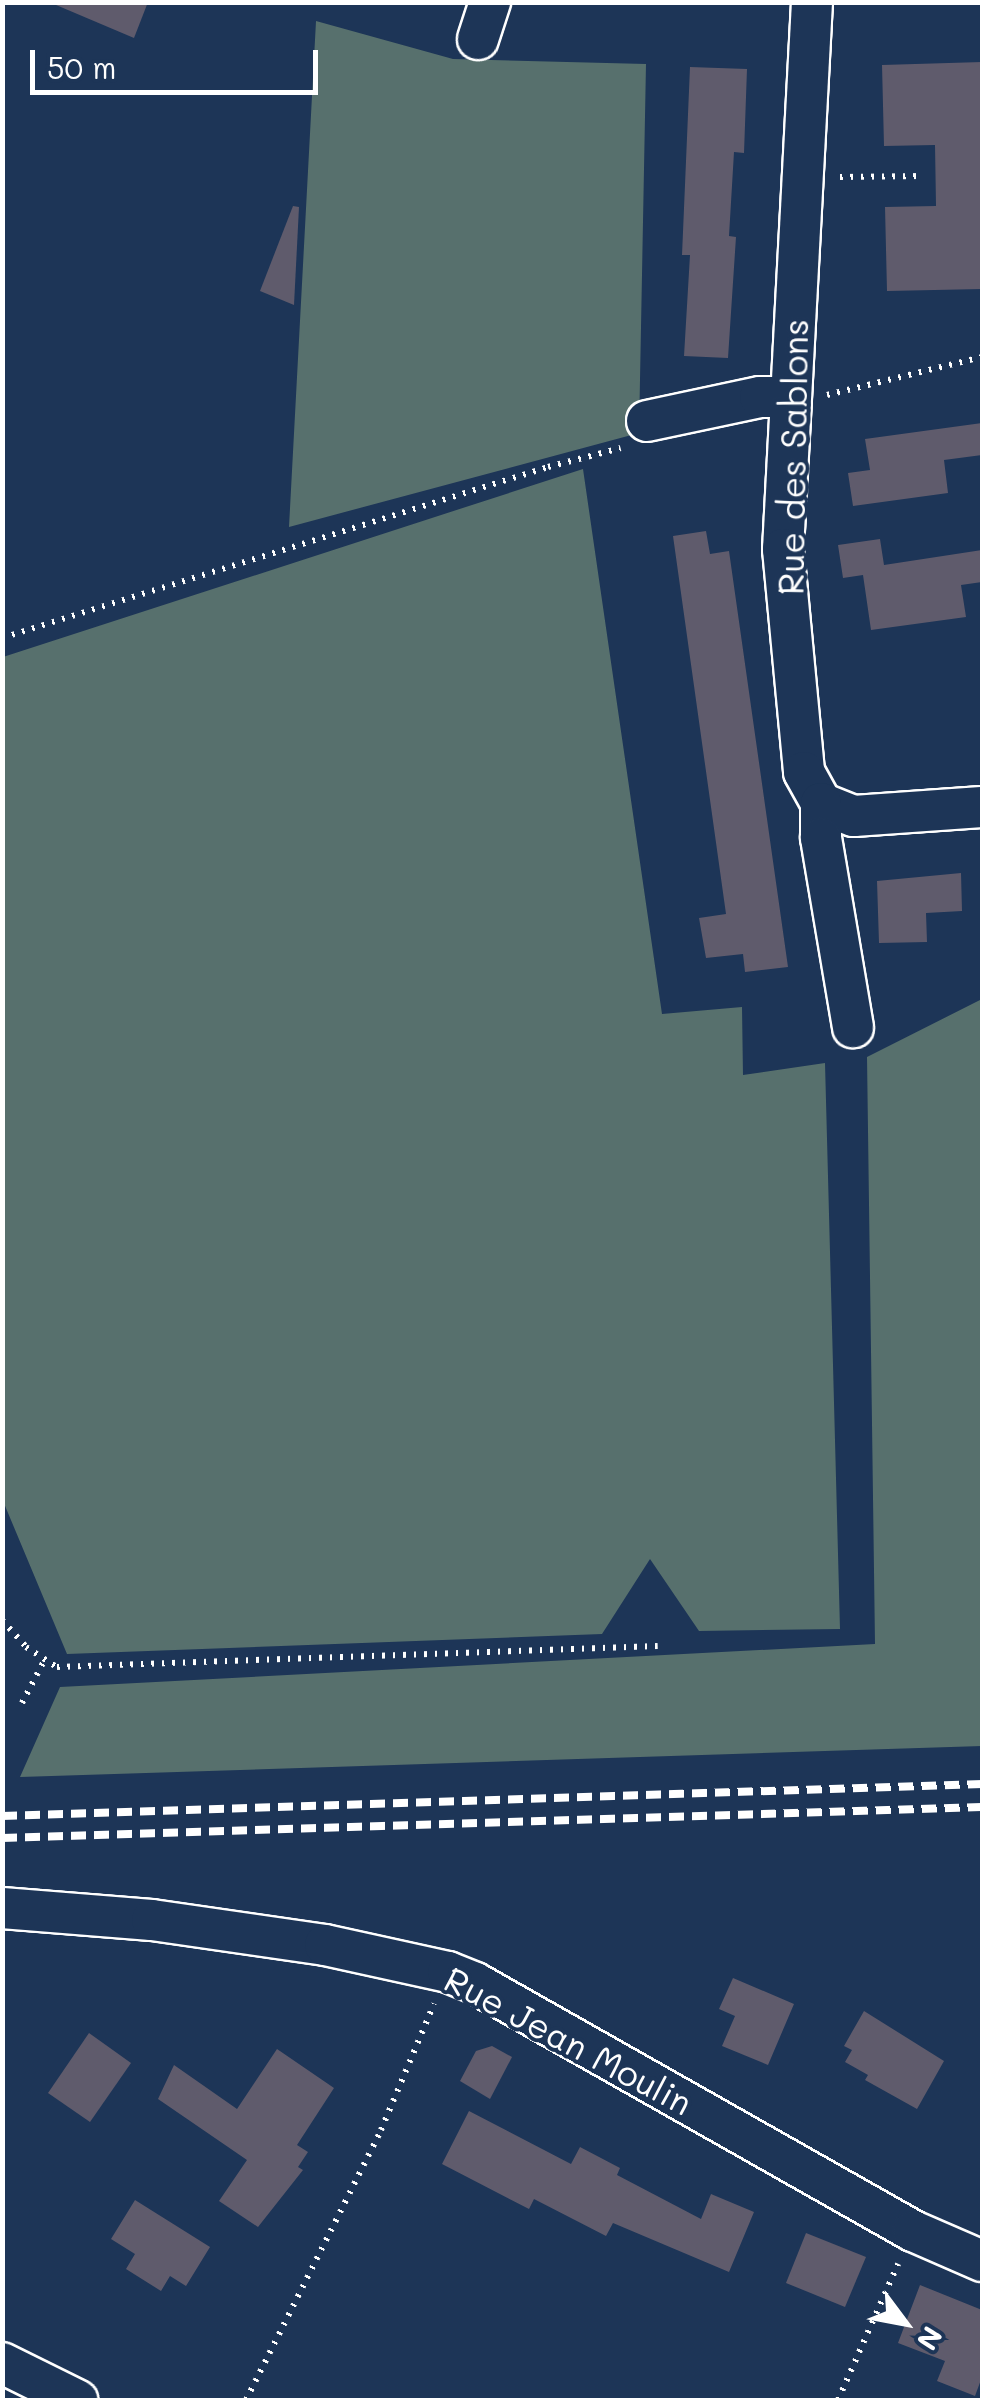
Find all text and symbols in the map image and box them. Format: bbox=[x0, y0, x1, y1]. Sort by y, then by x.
scale bar bbox=[35, 30, 322, 92]
text: 50 m bbox=[47, 47, 117, 87]
street label: Rue des Sablons bbox=[769, 319, 815, 595]
street label: Rue Jean Moulin bbox=[438, 1957, 700, 2123]
north arrow bbox=[855, 2273, 955, 2373]
text: N bbox=[910, 2320, 951, 2357]

